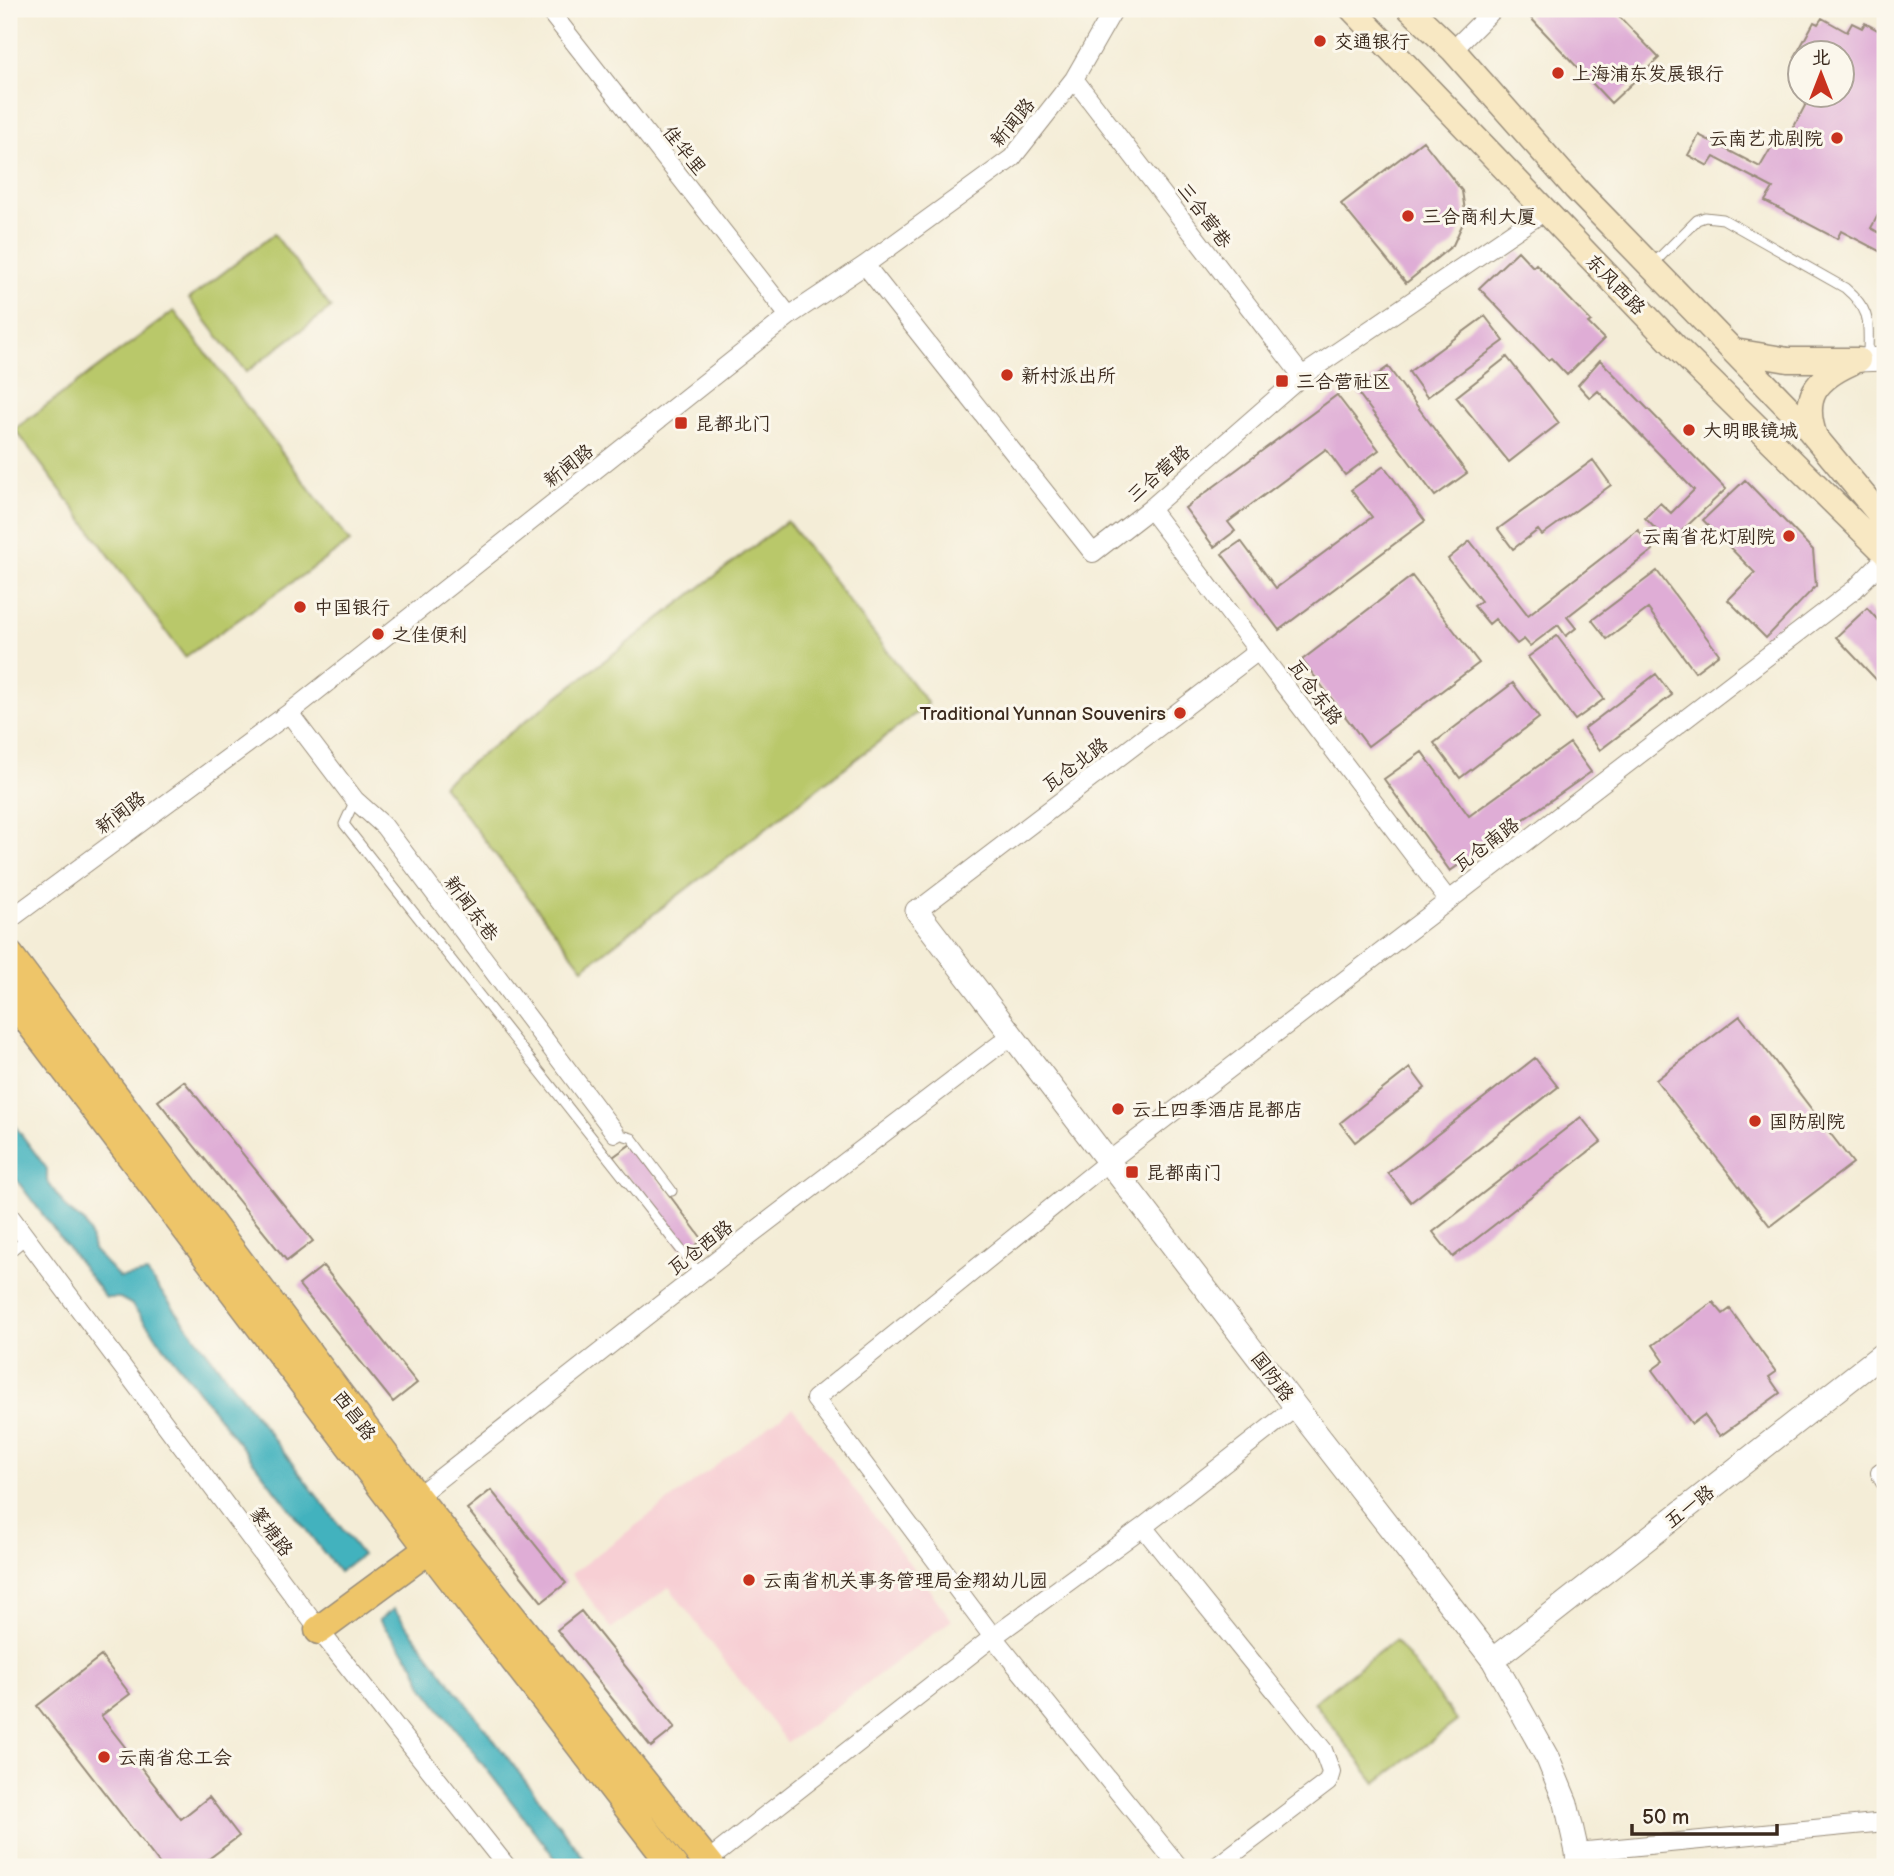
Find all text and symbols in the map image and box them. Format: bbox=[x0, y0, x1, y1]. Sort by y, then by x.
place label: 交通银行 bbox=[1334, 31, 1410, 54]
marker: 交通银行 bbox=[1312, 33, 1328, 49]
north arrow bbox=[1786, 38, 1856, 108]
text: 北 bbox=[1811, 47, 1831, 70]
place label: 上海浦东发展银行 bbox=[1572, 63, 1724, 86]
marker: 上海浦东发展银行 bbox=[1550, 65, 1566, 81]
street label: 新闻路 bbox=[986, 94, 1040, 152]
street label: 佳华里 bbox=[657, 121, 710, 180]
place label: 云南艺术剧院 bbox=[1709, 128, 1823, 151]
marker: 云南艺术剧院 bbox=[1829, 130, 1845, 146]
street label: 三合营巷 bbox=[1172, 179, 1236, 253]
place label: 三合商利大厦 bbox=[1422, 206, 1536, 229]
marker: 三合商利大厦 bbox=[1400, 208, 1416, 224]
street label: 东风西路 bbox=[1580, 250, 1650, 320]
place label: 新村派出所 bbox=[1021, 365, 1116, 388]
marker: 新村派出所 bbox=[999, 367, 1015, 383]
place label: 三合营社区 bbox=[1296, 371, 1391, 394]
marker: 三合营社区 bbox=[1274, 373, 1290, 389]
place label: 昆都北门 bbox=[695, 413, 771, 436]
marker: 昆都北门 bbox=[673, 415, 689, 431]
place label: 大明眼镜城 bbox=[1703, 420, 1798, 443]
marker: 大明眼镜城 bbox=[1681, 422, 1697, 438]
street label: 新闻路 bbox=[539, 440, 598, 493]
street label: 三合营路 bbox=[1123, 441, 1195, 508]
place label: 云南省花灯剧院 bbox=[1642, 526, 1775, 549]
marker: 云南省花灯剧院 bbox=[1781, 528, 1797, 544]
place label: 中国银行 bbox=[314, 597, 390, 620]
marker: 中国银行 bbox=[292, 599, 308, 615]
place label: 之佳便利 bbox=[392, 624, 468, 647]
marker: 之佳便利 bbox=[370, 626, 386, 642]
street label: 瓦仓东路 bbox=[1283, 656, 1347, 730]
place label: Traditional Yunnan Souvenirs bbox=[920, 703, 1166, 726]
marker: Traditional Yunnan Souvenirs bbox=[1172, 705, 1188, 721]
street label: 瓦仓北路 bbox=[1039, 733, 1113, 797]
street label: 新闻路 bbox=[91, 787, 151, 840]
street label: 瓦仓南路 bbox=[1450, 813, 1524, 877]
street label: 新闻东巷 bbox=[439, 872, 503, 946]
place label: 云上四季酒店昆都店 bbox=[1132, 1099, 1303, 1122]
marker: 云上四季酒店昆都店 bbox=[1110, 1101, 1126, 1117]
place label: 国防剧院 bbox=[1769, 1111, 1845, 1134]
marker: 国防剧院 bbox=[1747, 1113, 1763, 1129]
place label: 昆都南门 bbox=[1146, 1162, 1222, 1185]
marker: 昆都南门 bbox=[1124, 1164, 1140, 1180]
street label: 瓦仓西路 bbox=[664, 1216, 738, 1281]
street label: 国防路 bbox=[1245, 1347, 1298, 1407]
street label: 西昌路 bbox=[327, 1386, 380, 1446]
street label: 五一路 bbox=[1660, 1481, 1719, 1534]
street label: 篆塘路 bbox=[244, 1502, 297, 1562]
place label: 云南省机关事务管理局金翔幼儿园 bbox=[763, 1570, 1048, 1593]
marker: 云南省机关事务管理局金翔幼儿园 bbox=[741, 1572, 757, 1588]
place label: 云南省总工会 bbox=[118, 1747, 232, 1770]
marker: 云南省总工会 bbox=[96, 1749, 112, 1765]
scale bar bbox=[1632, 1792, 1777, 1836]
text: 50 m bbox=[1642, 1805, 1689, 1830]

